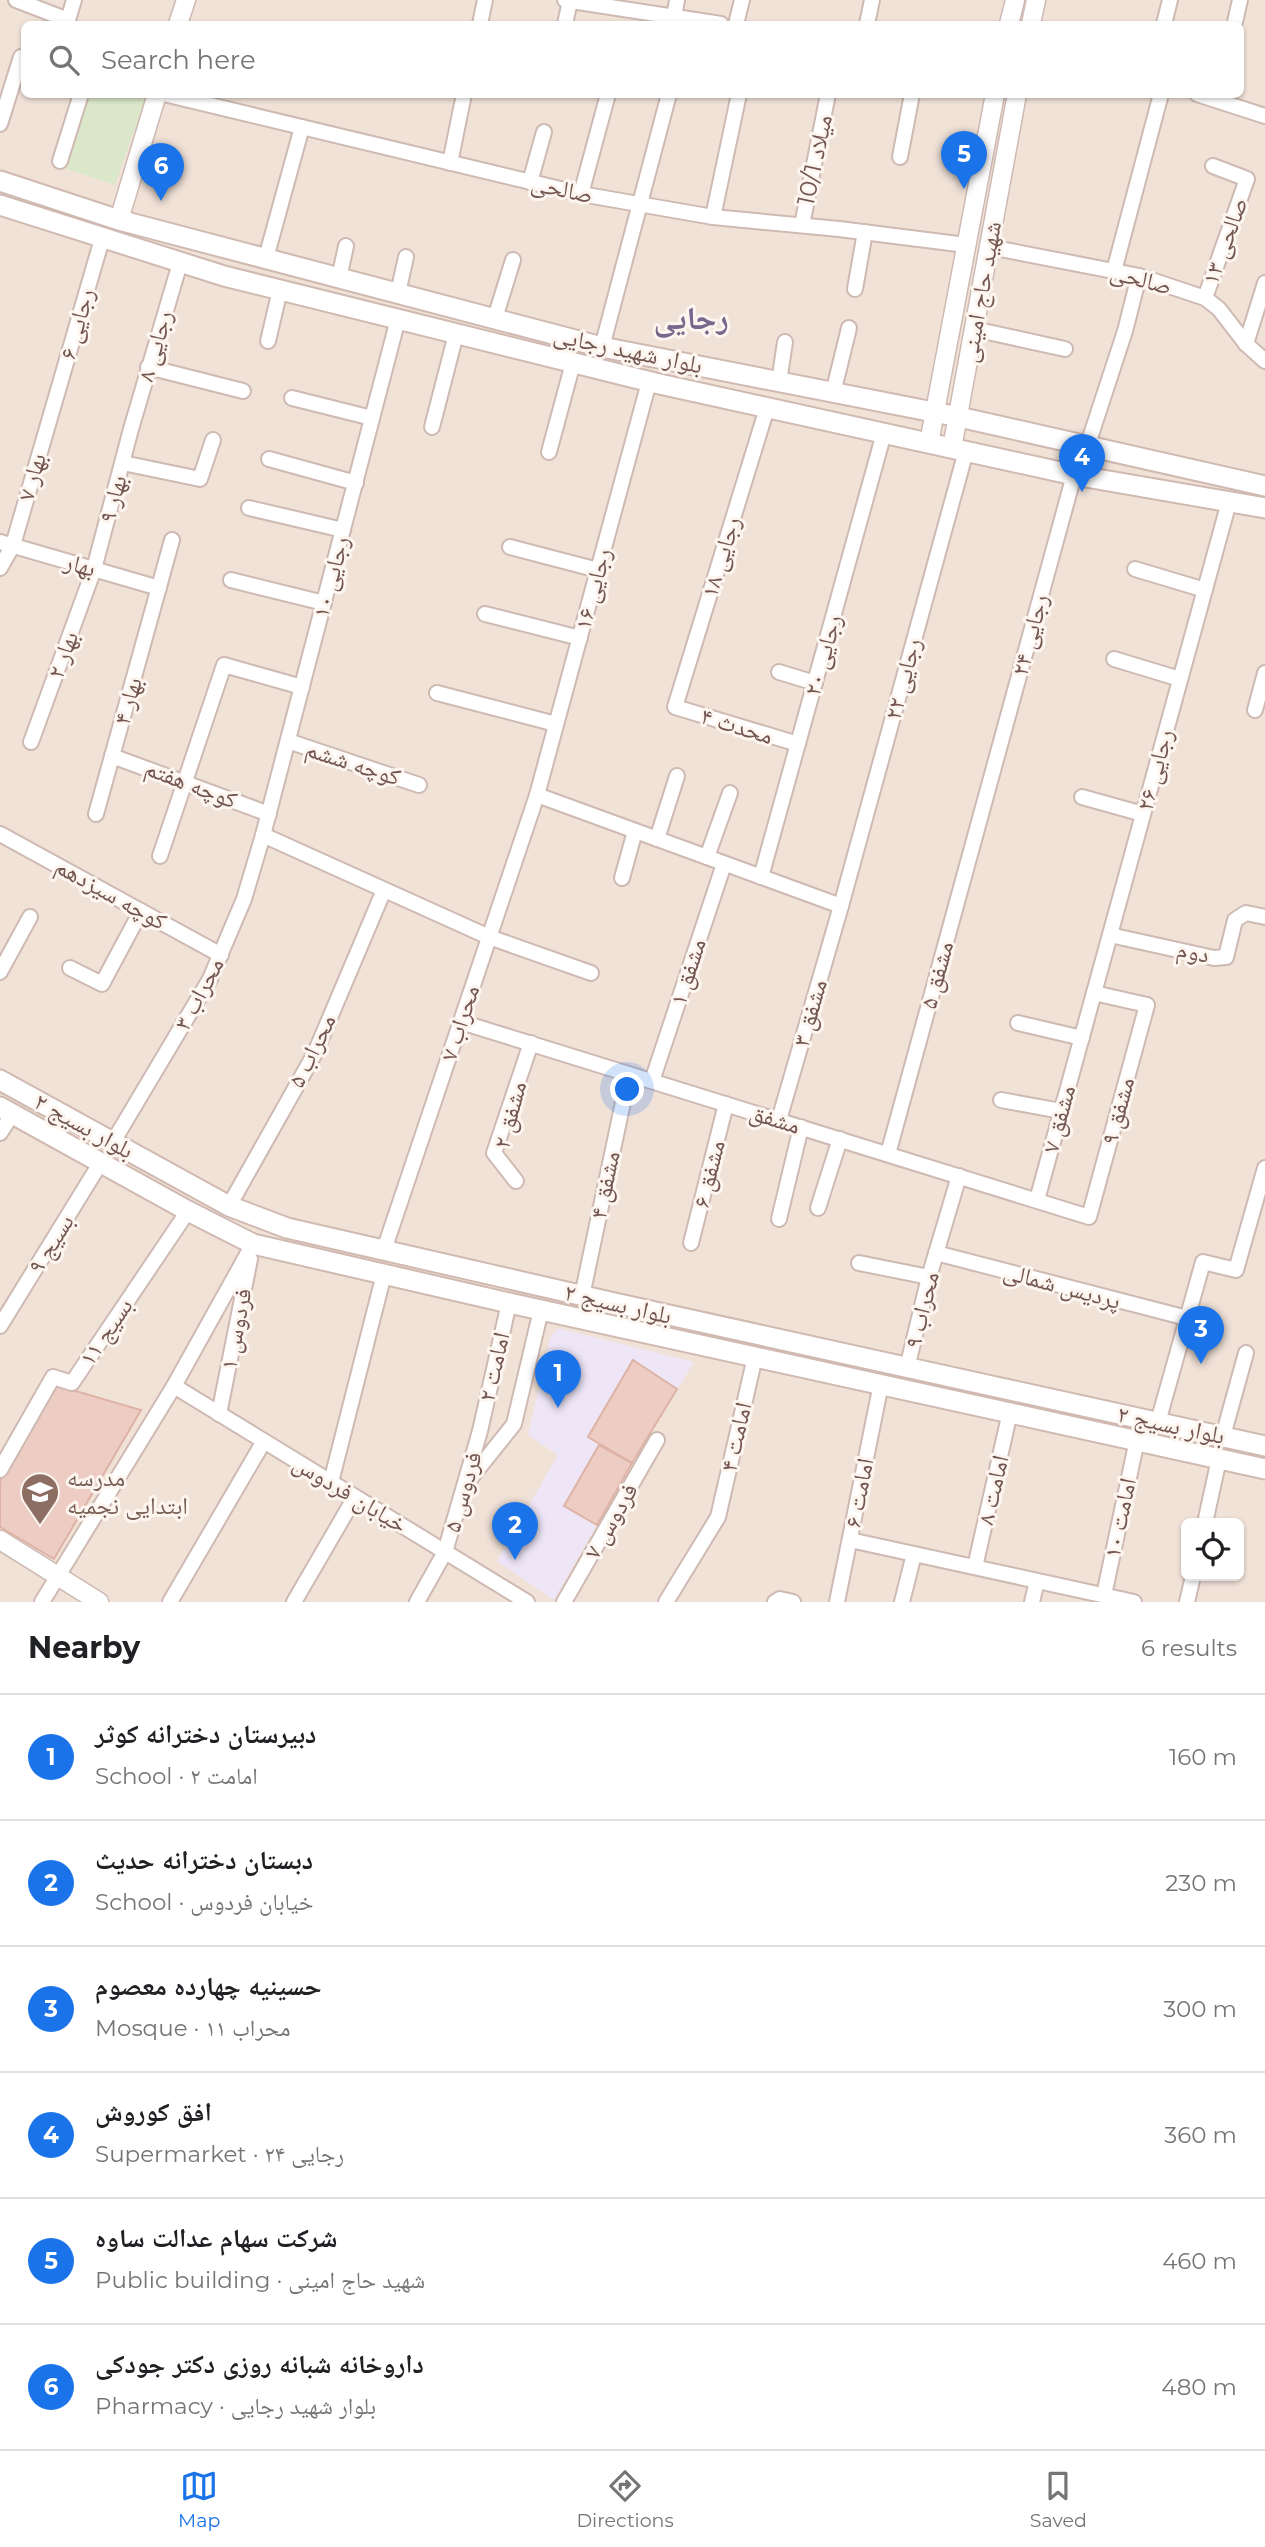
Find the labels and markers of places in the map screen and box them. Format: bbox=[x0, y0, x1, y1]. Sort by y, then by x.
pin: 5 bbox=[941, 131, 987, 189]
pin: 6 bbox=[138, 143, 184, 201]
pin: 4 bbox=[1059, 434, 1105, 492]
pin: 3 bbox=[1178, 1306, 1224, 1364]
pin: 1 bbox=[535, 1350, 581, 1408]
place label: مدرسه ابتدایی نجمیه bbox=[67, 1463, 188, 1520]
school or university icon: مدرسه ابتدایی نجمیه bbox=[19, 1471, 61, 1526]
pin: 2 bbox=[492, 1502, 538, 1560]

